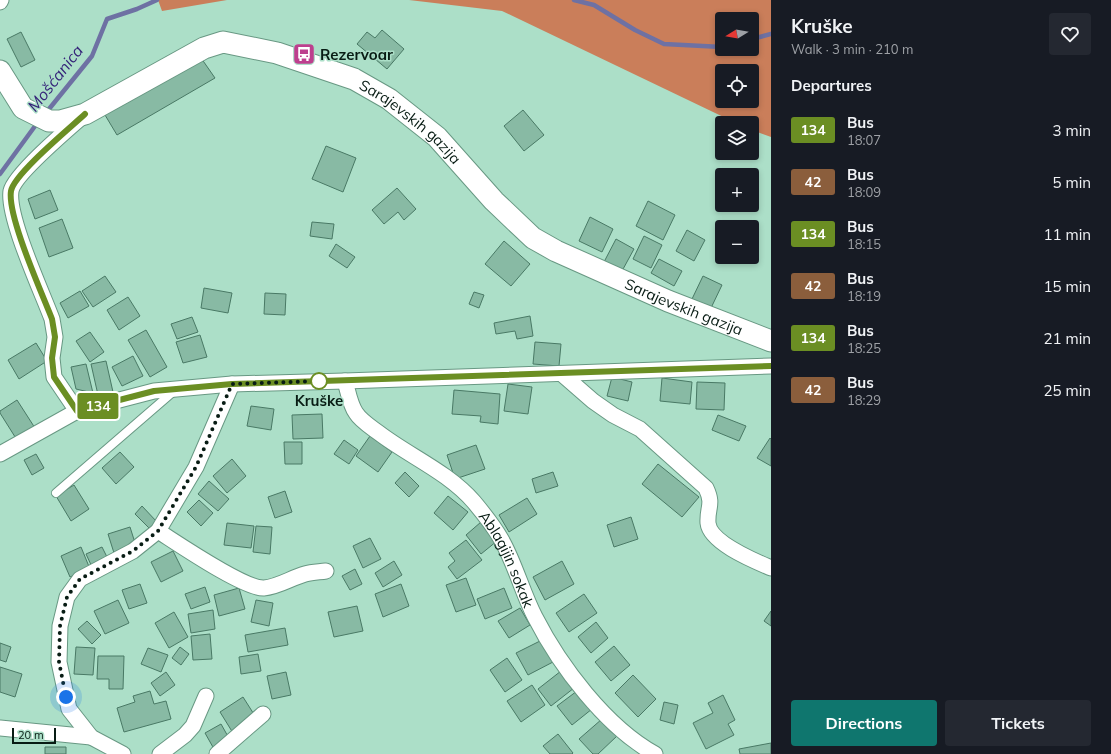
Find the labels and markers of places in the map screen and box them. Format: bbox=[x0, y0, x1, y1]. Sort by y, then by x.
bus stop icon: Rezervoar bbox=[291, 41, 317, 67]
place label: Rezervoar bbox=[320, 45, 393, 64]
marker: Kruške bbox=[310, 372, 328, 390]
place label: Kruške bbox=[295, 391, 343, 410]

